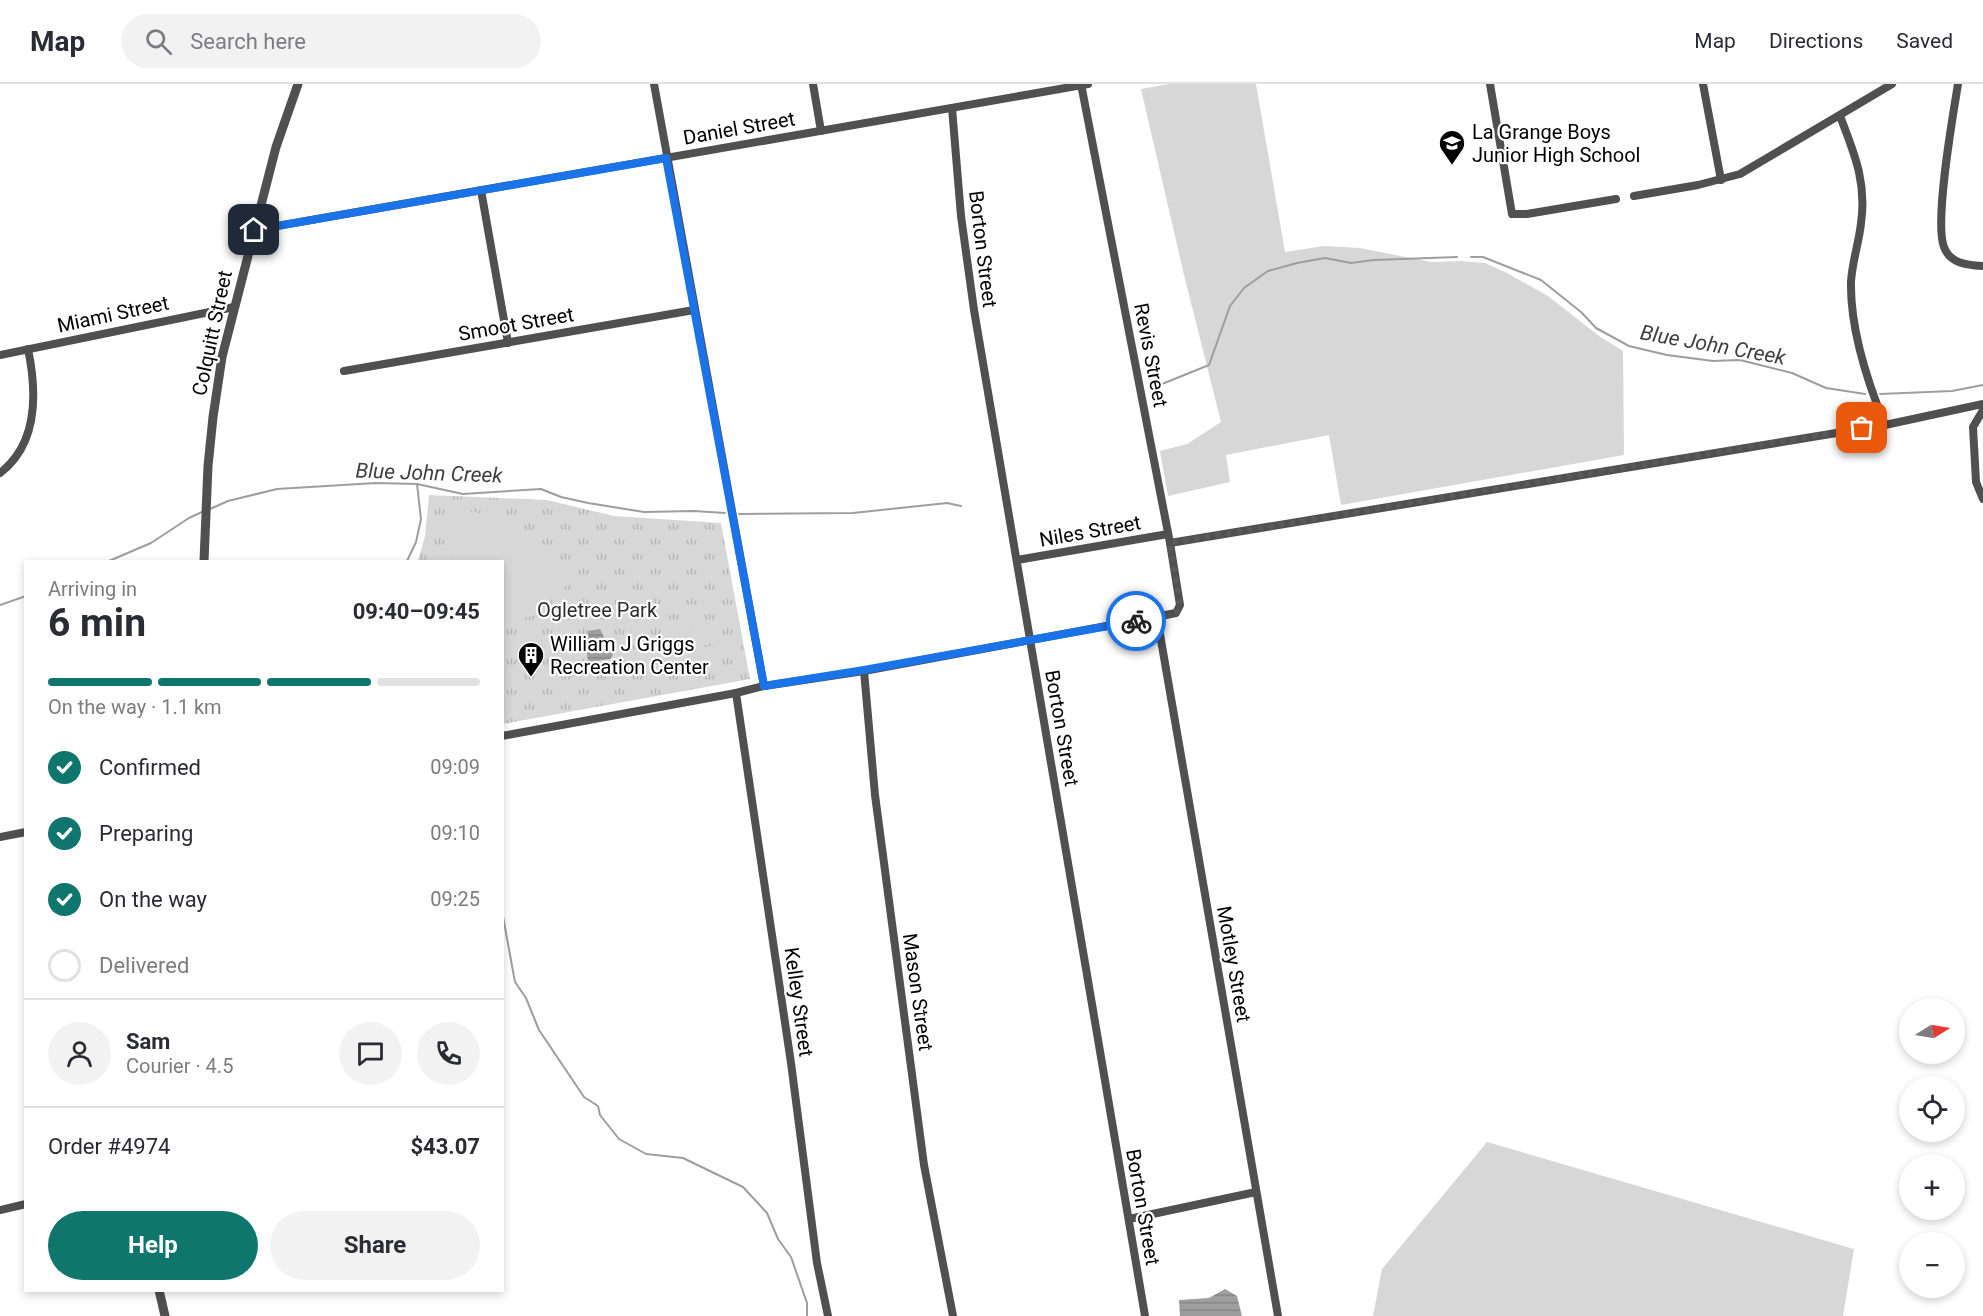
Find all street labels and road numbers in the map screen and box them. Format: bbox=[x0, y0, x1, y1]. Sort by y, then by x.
street label: Daniel Street bbox=[681, 106, 797, 150]
street label: Borton Street bbox=[964, 189, 1002, 309]
street label: Colquitt Street bbox=[187, 268, 237, 398]
street label: Miami Street bbox=[55, 290, 171, 338]
street label: Revis Street bbox=[1129, 301, 1173, 409]
street label: Smoot Street bbox=[457, 302, 575, 346]
street label: Niles Street bbox=[1037, 510, 1143, 552]
street label: Borton Street bbox=[1040, 668, 1084, 788]
street label: Motley Street bbox=[1212, 904, 1256, 1024]
street label: Mason Street bbox=[898, 931, 938, 1053]
street label: Kelley Street bbox=[779, 946, 819, 1058]
street label: Borton Street bbox=[1121, 1147, 1165, 1267]

